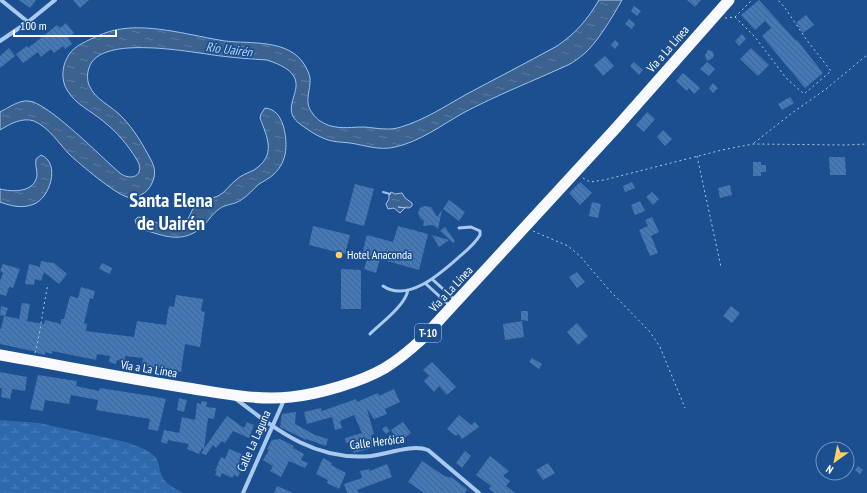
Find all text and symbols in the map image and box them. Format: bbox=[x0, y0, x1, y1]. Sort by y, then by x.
scale bar bbox=[14, 12, 116, 38]
text: 100 m bbox=[20, 18, 47, 33]
street label: Vía a La Línea bbox=[643, 22, 692, 76]
water label: Río Uairén bbox=[205, 38, 255, 61]
district label: Santa Elena de Uairén bbox=[129, 187, 213, 236]
place label: Hotel Anaconda bbox=[347, 247, 412, 262]
marker: Hotel Anaconda bbox=[334, 250, 344, 260]
street label: Vía a La Línea bbox=[425, 262, 476, 315]
road number: T-10 bbox=[415, 324, 441, 342]
street label: Vía a La Línea bbox=[119, 356, 179, 380]
street label: Calle La Laguna bbox=[233, 408, 274, 474]
street label: Calle Heróica bbox=[349, 431, 405, 452]
north arrow bbox=[815, 441, 855, 481]
text: N bbox=[823, 462, 836, 477]

